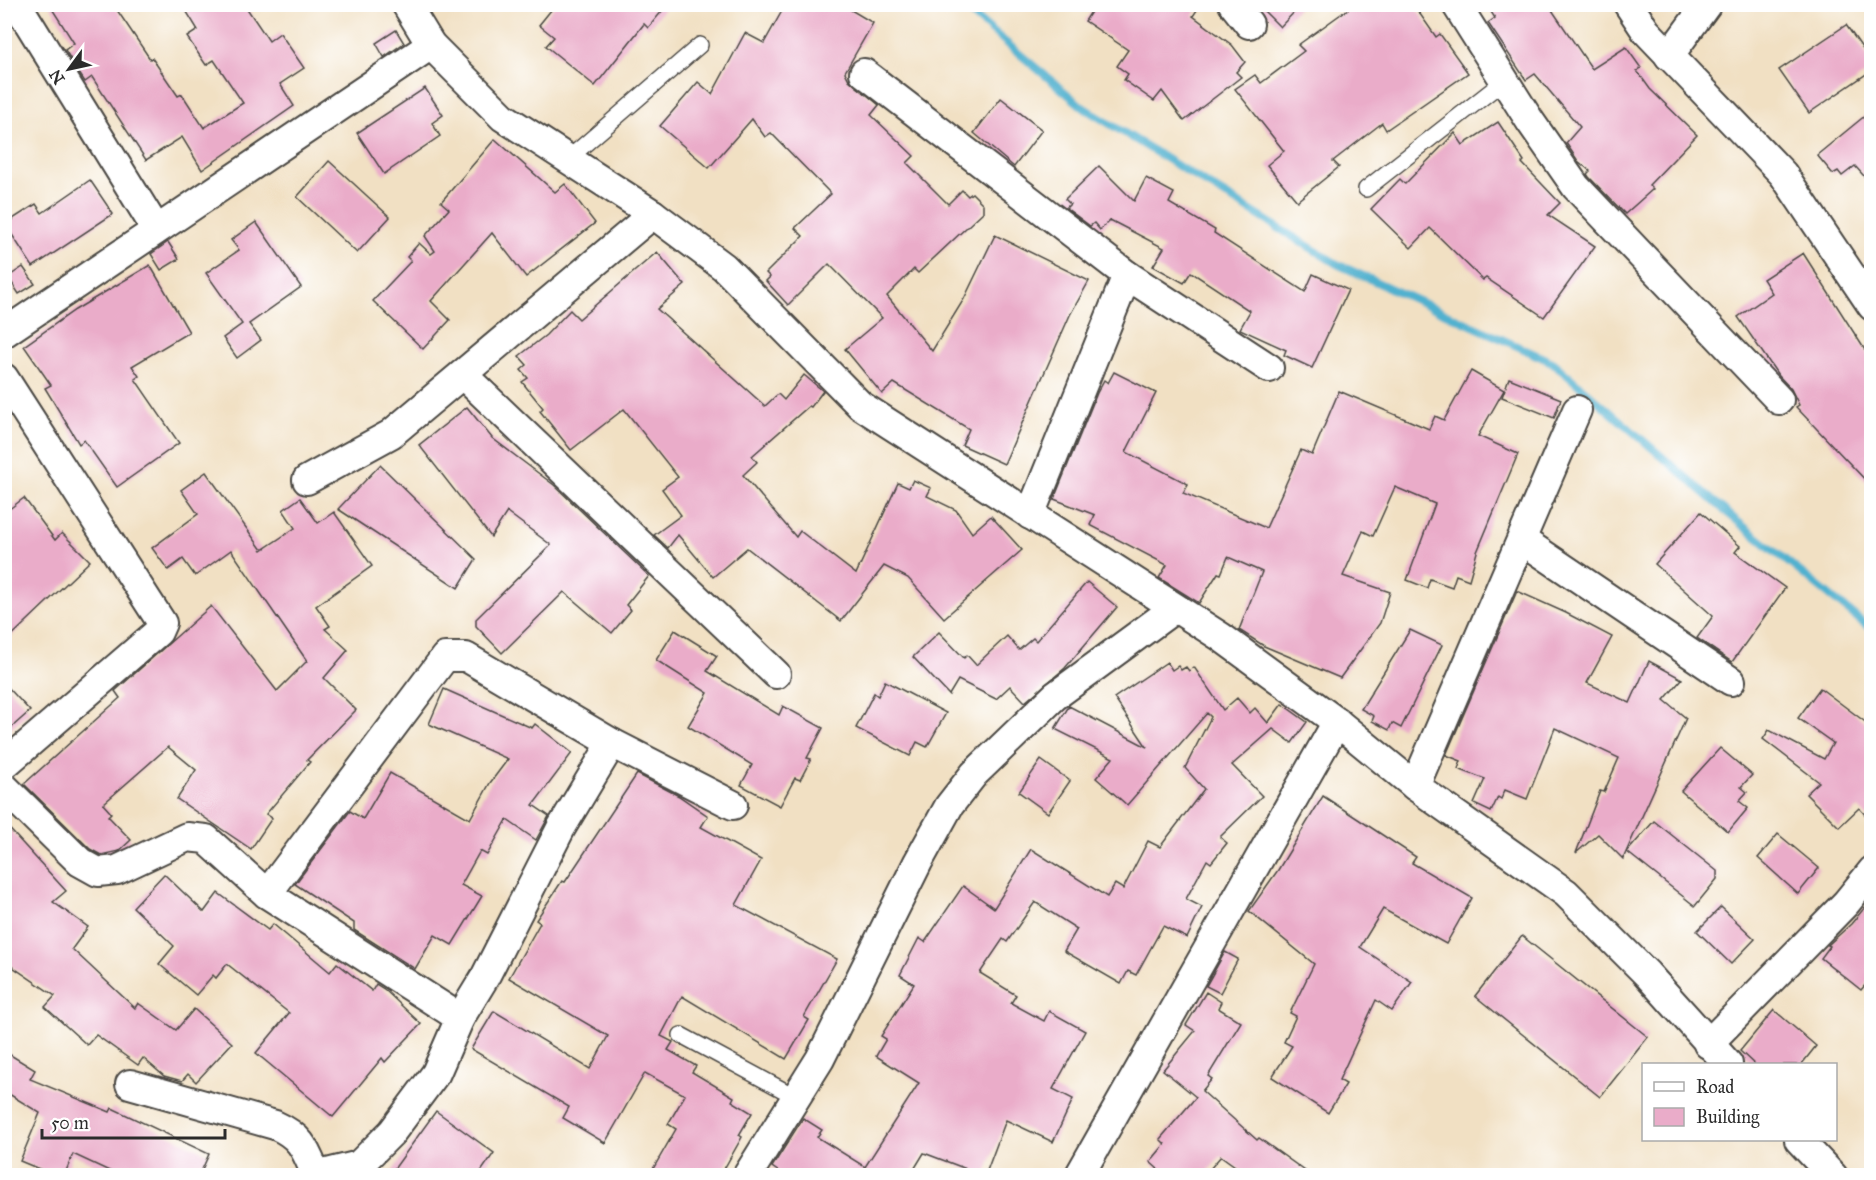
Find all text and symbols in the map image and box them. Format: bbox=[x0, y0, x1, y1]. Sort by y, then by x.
north arrow bbox=[39, 39, 99, 99]
text: N bbox=[45, 66, 69, 88]
legend bbox=[1642, 1063, 1837, 1141]
text: Road bbox=[1696, 1076, 1734, 1098]
scale bar bbox=[42, 1102, 225, 1140]
text: Building bbox=[1696, 1106, 1760, 1129]
text: 50 m bbox=[51, 1112, 89, 1134]

